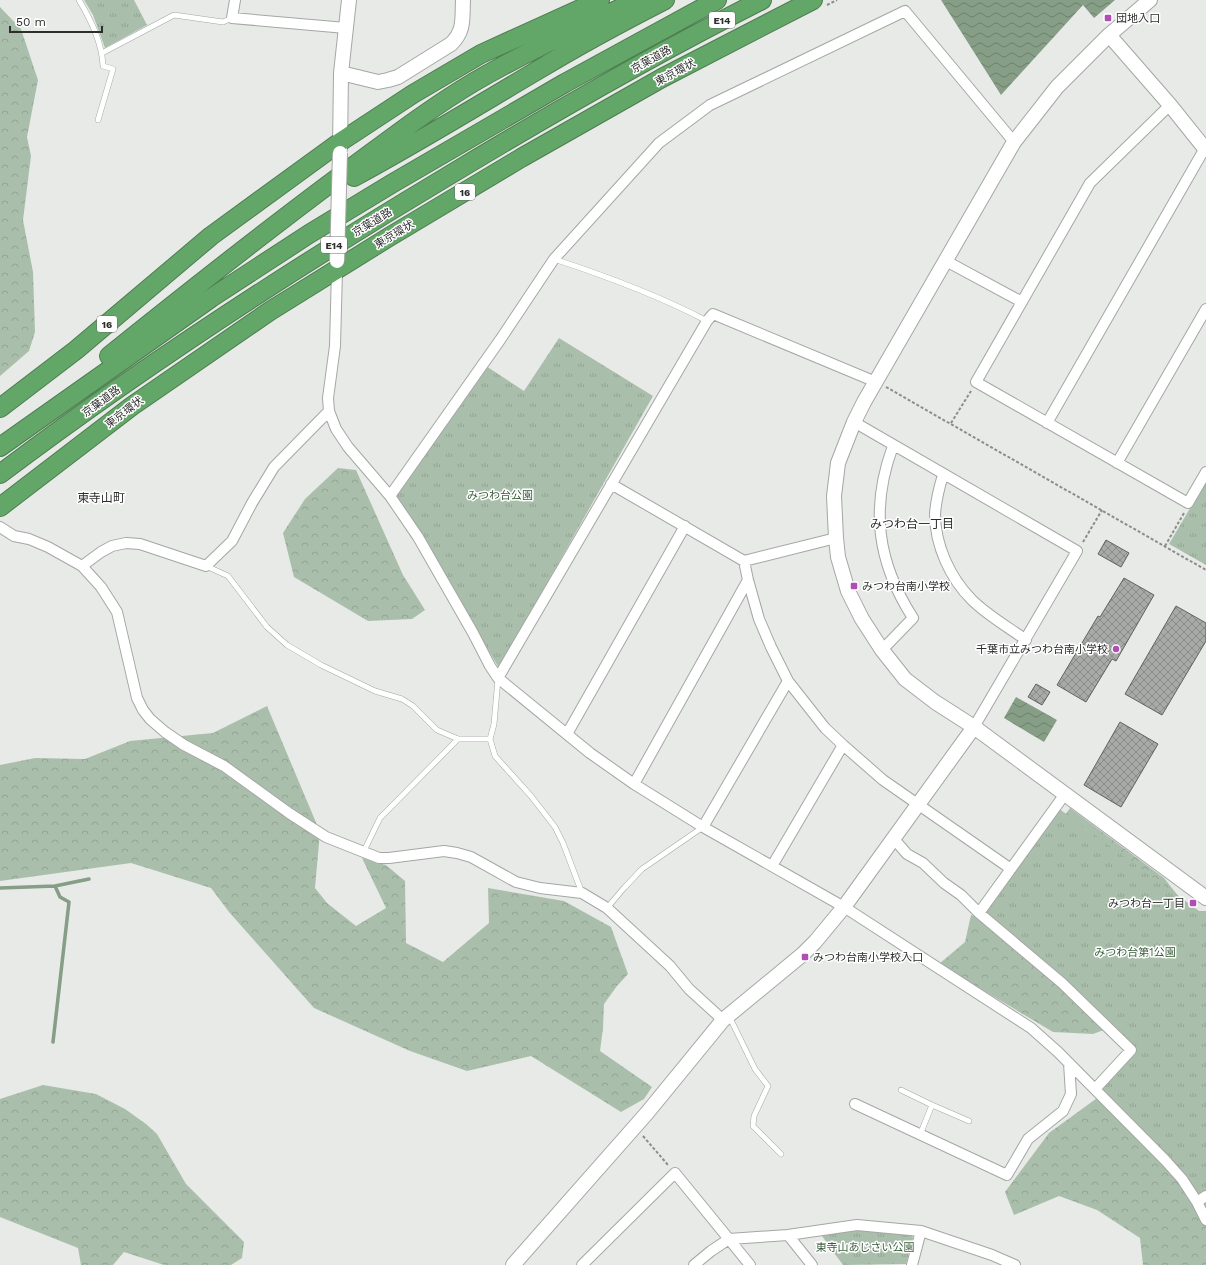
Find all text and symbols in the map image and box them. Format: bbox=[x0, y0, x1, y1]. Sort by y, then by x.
scale bar bbox=[10, 8, 102, 34]
road number: E14 bbox=[709, 12, 735, 28]
place label: 団地入口 bbox=[1116, 12, 1160, 25]
marker: 団地入口 bbox=[1103, 13, 1113, 23]
text: 50 m bbox=[16, 15, 46, 29]
street label: 京葉道路 bbox=[629, 43, 674, 76]
street label: 東京環状 bbox=[653, 56, 699, 89]
road number: 16 bbox=[455, 184, 475, 200]
street label: 京葉道路 bbox=[350, 206, 394, 239]
street label: 東京環状 bbox=[372, 217, 417, 251]
road number: E14 bbox=[321, 237, 347, 253]
road number: 16 bbox=[97, 316, 117, 332]
street label: 京葉道路 bbox=[80, 383, 123, 420]
street label: 東京環状 bbox=[103, 393, 147, 431]
park label: みつわ台公園 bbox=[467, 489, 533, 502]
district label: 東寺山町 bbox=[77, 491, 125, 505]
district label: みつわ台一丁目 bbox=[870, 517, 954, 531]
place label: みつわ台南小学校 bbox=[862, 580, 950, 593]
marker: みつわ台南小学校 bbox=[849, 581, 859, 591]
place label: 千葉市立みつわ台南小学校 bbox=[976, 643, 1108, 656]
marker: 千葉市立みつわ台南小学校 bbox=[1111, 644, 1121, 654]
place label: みつわ台一丁目 bbox=[1108, 897, 1185, 910]
marker: みつわ台一丁目 bbox=[1188, 898, 1198, 908]
park label: みつわ台第1公園 bbox=[1094, 946, 1176, 959]
place label: みつわ台南小学校入口 bbox=[813, 951, 923, 964]
marker: みつわ台南小学校入口 bbox=[800, 952, 810, 962]
park label: 東寺山あじさい公園 bbox=[816, 1241, 915, 1254]

